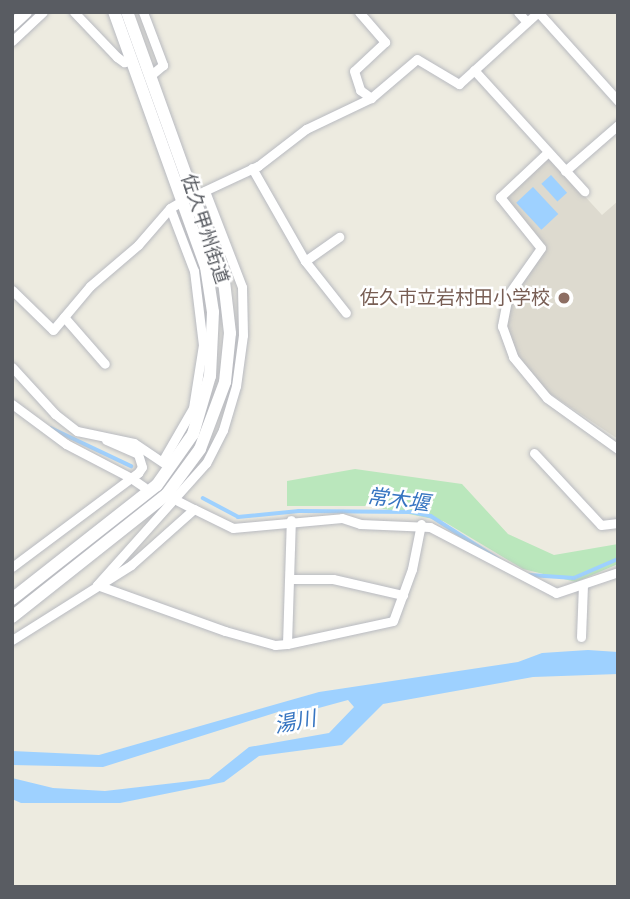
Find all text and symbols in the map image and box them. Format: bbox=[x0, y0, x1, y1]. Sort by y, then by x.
street label: 佐久甲州街道 bbox=[177, 171, 233, 287]
place label: 佐久市立岩村田小学校 bbox=[360, 287, 550, 309]
marker: 佐久市立岩村田小学校 bbox=[556, 290, 572, 306]
water label: 常木堰 bbox=[365, 484, 431, 516]
water label: 湯川 bbox=[272, 706, 318, 738]

